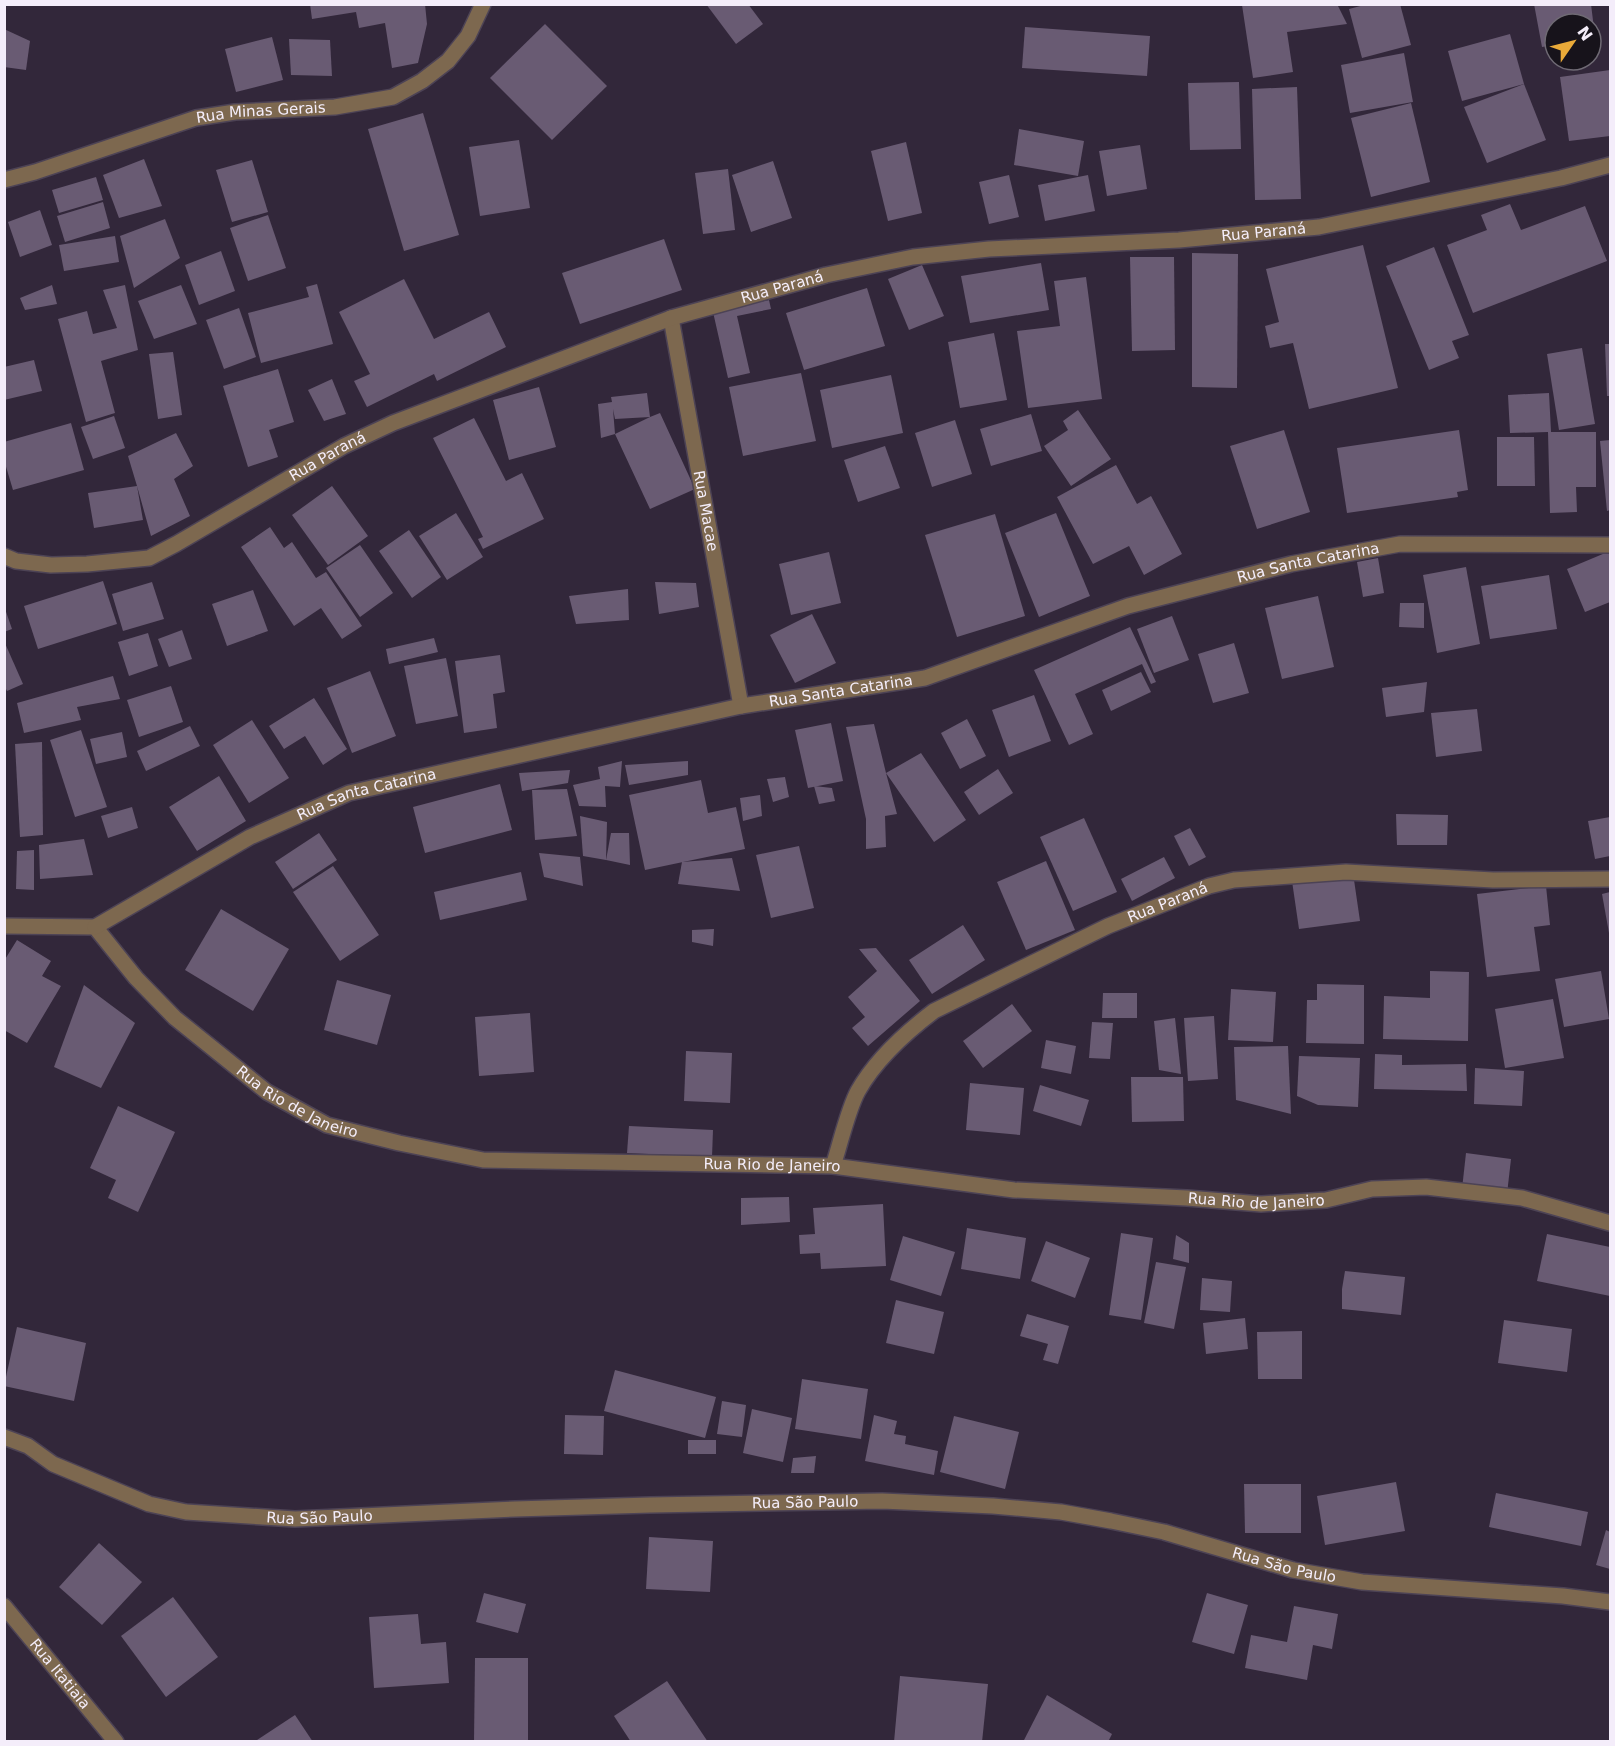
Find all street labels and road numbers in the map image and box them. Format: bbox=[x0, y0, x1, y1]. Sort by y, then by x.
street label: Rua Minas Gerais bbox=[195, 98, 326, 127]
street label: Rua Paraná bbox=[1220, 219, 1307, 245]
street label: Rua Paraná bbox=[739, 267, 825, 307]
street label: Rua Paraná bbox=[286, 428, 369, 485]
street label: Rua Macae bbox=[690, 469, 722, 553]
street label: Rua Santa Catarina bbox=[1235, 539, 1381, 587]
street label: Rua Santa Catarina bbox=[768, 671, 914, 711]
street label: Rua Santa Catarina bbox=[294, 765, 438, 824]
street label: Rua Paraná bbox=[1125, 878, 1210, 926]
street label: Rua Rio de Janeiro bbox=[233, 1062, 360, 1141]
street label: Rua Rio de Janeiro bbox=[704, 1155, 842, 1176]
street label: Rua Rio de Janeiro bbox=[1187, 1189, 1325, 1213]
street label: Rua São Paulo bbox=[752, 1492, 859, 1512]
street label: Rua São Paulo bbox=[266, 1506, 373, 1528]
street label: Rua São Paulo bbox=[1230, 1544, 1337, 1586]
street label: Rua Itatiaia bbox=[26, 1635, 94, 1713]

